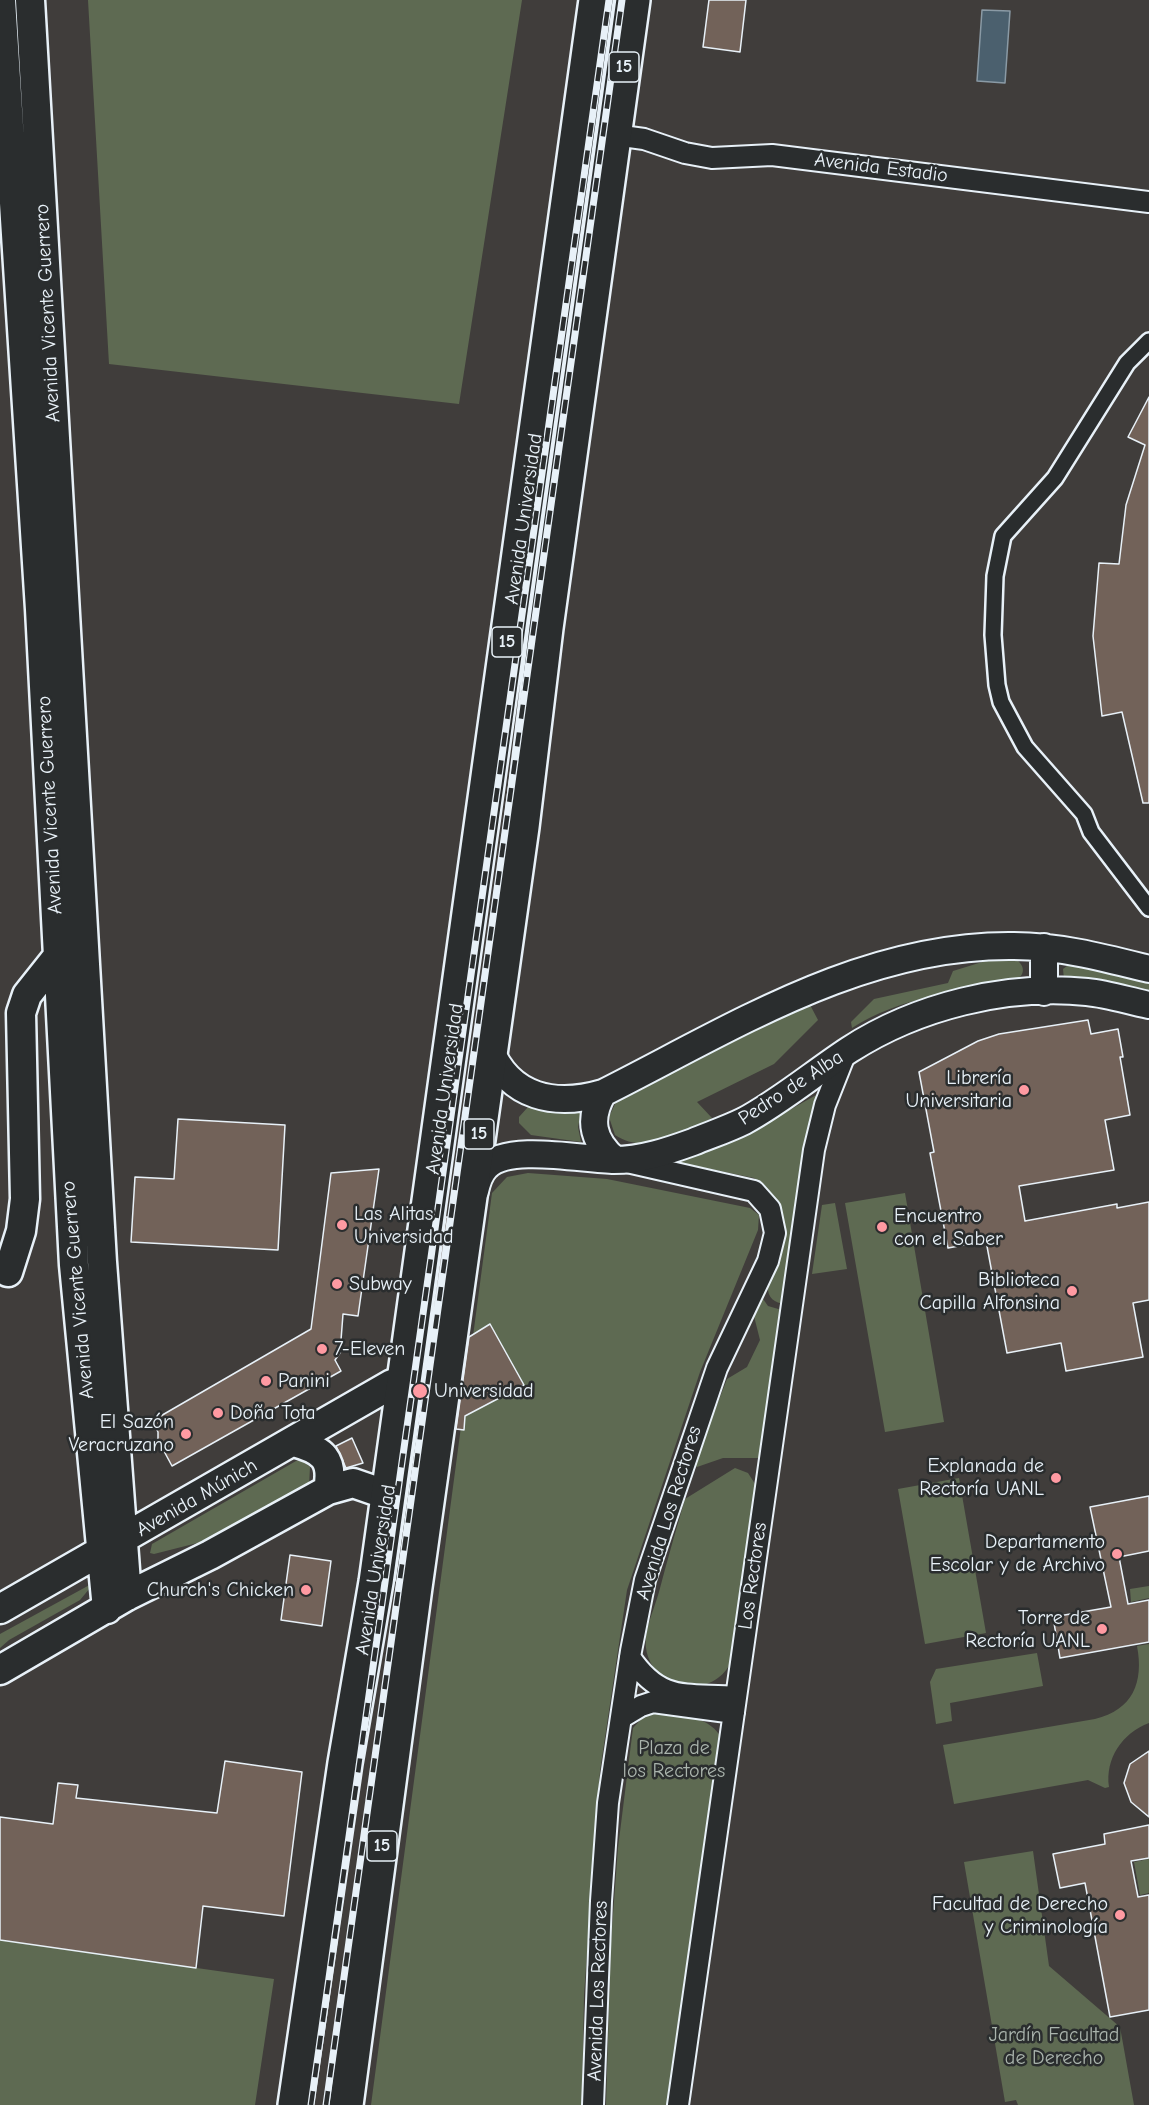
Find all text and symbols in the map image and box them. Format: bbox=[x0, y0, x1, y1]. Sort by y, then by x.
road number: 15 bbox=[609, 52, 639, 82]
street label: Avenida Estadio bbox=[813, 148, 949, 188]
street label: Avenida Vicente Guerrero bbox=[30, 203, 66, 423]
street label: Avenida Universidad bbox=[500, 432, 548, 606]
road number: 15 bbox=[492, 627, 522, 657]
street label: Avenida Vicente Guerrero bbox=[32, 695, 68, 915]
street label: Avenida Universidad bbox=[421, 1002, 469, 1176]
street label: Pedro de Alba bbox=[734, 1045, 848, 1131]
place label: Librería Universitaria bbox=[906, 1066, 1012, 1113]
marker: Librería Universitaria bbox=[1017, 1083, 1031, 1097]
road number: 15 bbox=[464, 1119, 494, 1149]
street label: Avenida Vicente Guerrero bbox=[57, 1180, 99, 1400]
place label: Las Alitas Universidad bbox=[354, 1202, 454, 1249]
place label: Encuentro con el Saber bbox=[894, 1204, 1003, 1251]
marker: Las Alitas Universidad bbox=[335, 1218, 349, 1232]
marker: Encuentro con el Saber bbox=[875, 1220, 889, 1234]
place label: Biblioteca Capilla Alfonsina bbox=[919, 1268, 1060, 1315]
place label: Subway bbox=[349, 1272, 412, 1296]
marker: Subway bbox=[330, 1277, 344, 1291]
marker: Biblioteca Capilla Alfonsina bbox=[1065, 1284, 1079, 1298]
place label: 7-Eleven bbox=[334, 1337, 405, 1361]
marker: 7-Eleven bbox=[315, 1342, 329, 1356]
place label: Panini bbox=[278, 1369, 330, 1393]
marker: Panini bbox=[259, 1374, 273, 1388]
place label: Universidad bbox=[434, 1379, 534, 1403]
marker: Universidad bbox=[411, 1382, 429, 1400]
place label: Doña Tota bbox=[230, 1401, 316, 1425]
marker: Doña Tota bbox=[211, 1406, 225, 1420]
place label: El Sazón Veracruzano bbox=[69, 1410, 174, 1457]
street label: Avenida Los Rectores bbox=[631, 1423, 707, 1603]
marker: El Sazón Veracruzano bbox=[179, 1427, 193, 1441]
street label: Avenida Múnich bbox=[132, 1454, 262, 1542]
place label: Explanada de Rectoría UANL bbox=[919, 1454, 1044, 1501]
marker: Explanada de Rectoría UANL bbox=[1049, 1471, 1063, 1485]
street label: Avenida Universidad bbox=[351, 1483, 401, 1657]
street label: Los Rectores bbox=[734, 1521, 772, 1631]
place label: Departamento Escolar y de Archivo bbox=[930, 1530, 1105, 1577]
marker: Departamento Escolar y de Archivo bbox=[1110, 1547, 1124, 1561]
place label: Church's Chicken bbox=[147, 1578, 294, 1602]
marker: Church's Chicken bbox=[299, 1583, 313, 1597]
place label: Torre de Rectoría UANL bbox=[965, 1606, 1090, 1653]
marker: Torre de Rectoría UANL bbox=[1095, 1622, 1109, 1636]
park label: Plaza de los Rectores bbox=[623, 1736, 725, 1783]
road number: 15 bbox=[367, 1831, 397, 1861]
place label: Facultad de Derecho y Criminología bbox=[932, 1892, 1108, 1939]
street label: Avenida Los Rectores bbox=[583, 1900, 613, 2082]
marker: Facultad de Derecho y Criminología bbox=[1113, 1908, 1127, 1922]
park label: Jardín Facultad de Derecho bbox=[989, 2023, 1119, 2070]

